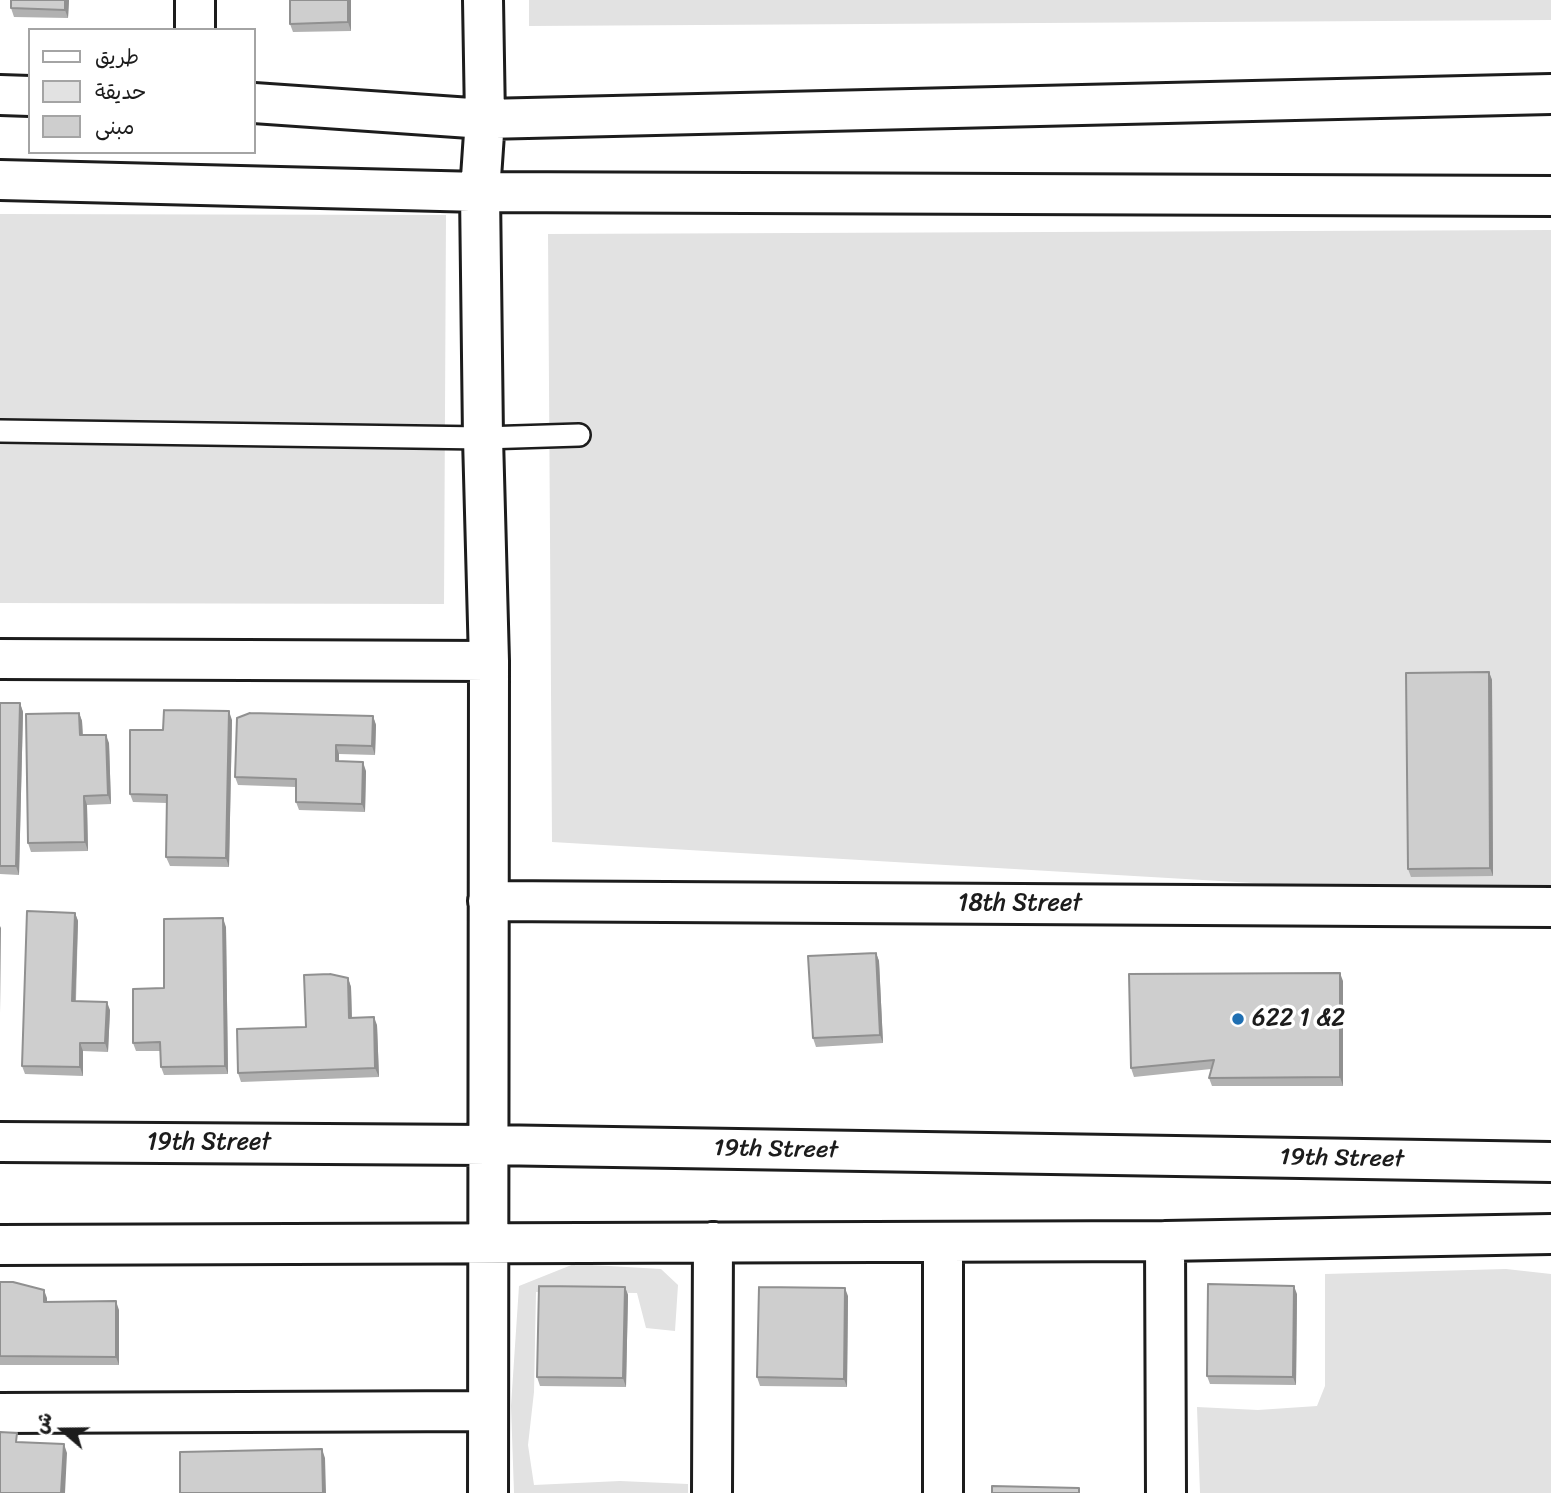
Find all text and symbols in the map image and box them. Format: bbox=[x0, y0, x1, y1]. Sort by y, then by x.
legend bbox=[28, 28, 256, 154]
text: طريق bbox=[95, 38, 139, 76]
text: حديقة bbox=[95, 73, 146, 111]
text: مبنى bbox=[95, 108, 134, 146]
street label: 18th Street bbox=[958, 890, 1082, 918]
place label: 622 1 &2 bbox=[1252, 1005, 1345, 1033]
marker: 622 1 &2 bbox=[1230, 1011, 1246, 1027]
street label: 19th Street bbox=[147, 1129, 271, 1157]
street label: 19th Street bbox=[714, 1135, 838, 1165]
street label: 19th Street bbox=[1280, 1144, 1404, 1174]
north arrow bbox=[28, 1395, 98, 1465]
text: ش bbox=[24, 1407, 62, 1438]

